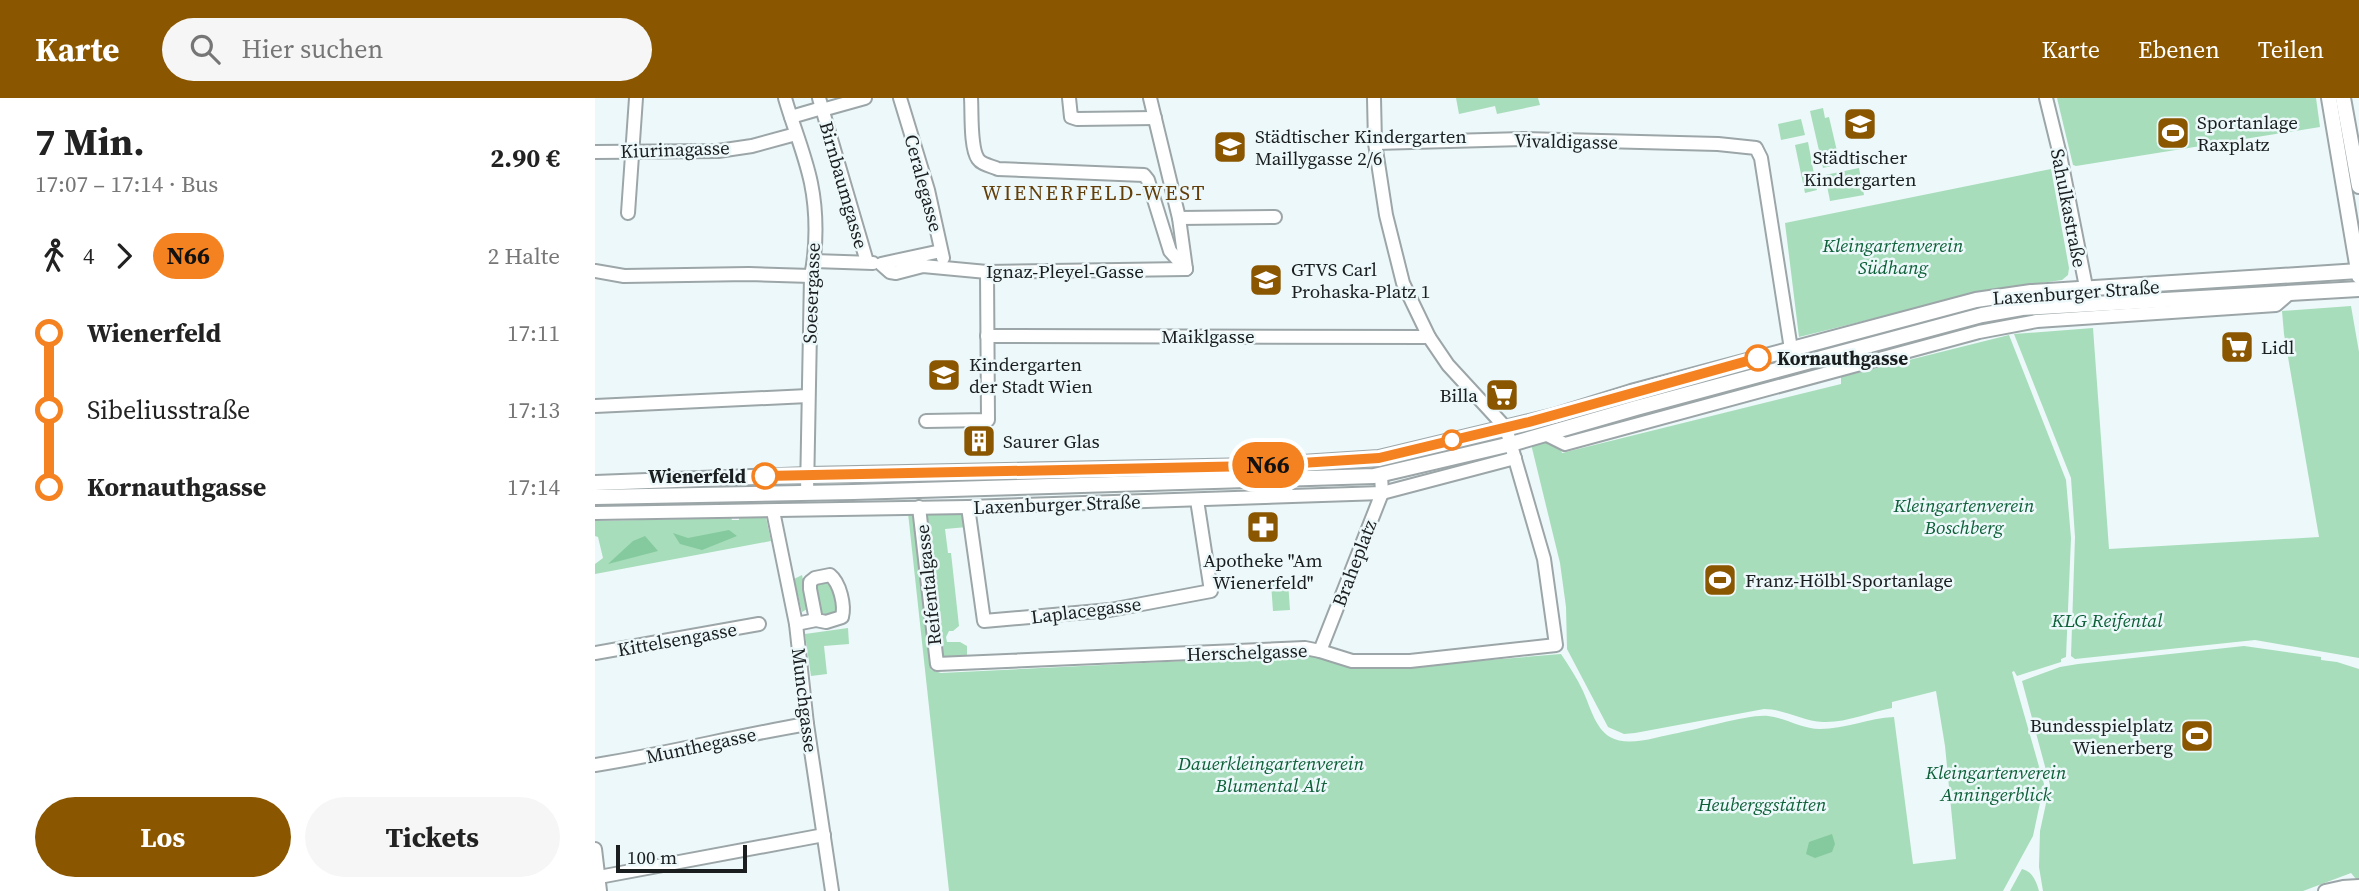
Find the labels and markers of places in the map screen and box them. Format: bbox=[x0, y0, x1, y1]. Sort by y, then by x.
school or university icon: Städtischer Kindergarten bbox=[1841, 105, 1879, 143]
place label: Sportanlage Raxplatz bbox=[2197, 109, 2298, 157]
sports icon: Sportanlage Raxplatz bbox=[2154, 114, 2192, 152]
place label: Städtischer Kindergarten Maillygasse 2/6 bbox=[1255, 123, 1467, 171]
school or university icon: Städtischer Kindergarten Maillygasse 2/6 bbox=[1211, 128, 1249, 166]
place label: Städtischer Kindergarten bbox=[1804, 144, 1916, 192]
place label: GTVS Carl Prohaska-Platz 1 bbox=[1291, 256, 1430, 304]
school or university icon: GTVS Carl Prohaska-Platz 1 bbox=[1247, 261, 1285, 299]
supermarket icon: Lidl bbox=[2218, 328, 2256, 366]
place label: Lidl bbox=[2261, 334, 2295, 360]
marker: Kornauthgasse bbox=[1745, 345, 1771, 371]
place label: Kornauthgasse bbox=[1777, 345, 1908, 371]
place label: Kindergarten der Stadt Wien bbox=[969, 351, 1093, 399]
school or university icon: Kindergarten der Stadt Wien bbox=[925, 356, 963, 394]
supermarket icon: Billa bbox=[1483, 376, 1521, 414]
place label: Billa bbox=[1440, 382, 1478, 408]
building icon: Saurer Glas bbox=[960, 422, 998, 460]
place label: Saurer Glas bbox=[1003, 428, 1100, 454]
unlabelled marker bbox=[1442, 430, 1462, 450]
place label: Wienerfeld bbox=[648, 463, 746, 489]
marker: Wienerfeld bbox=[752, 463, 778, 489]
pharmacy icon: Apotheke "Am Wienerfeld" bbox=[1244, 508, 1282, 546]
place label: Apotheke "Am Wienerfeld" bbox=[1203, 547, 1323, 595]
sports icon: Franz-Hölbl-Sportanlage bbox=[1701, 561, 1739, 599]
place label: Franz-Hölbl-Sportanlage bbox=[1745, 567, 1953, 593]
place label: Bundesspielplatz Wienerberg bbox=[2030, 712, 2173, 760]
sports icon: Bundesspielplatz Wienerberg bbox=[2178, 717, 2216, 755]

